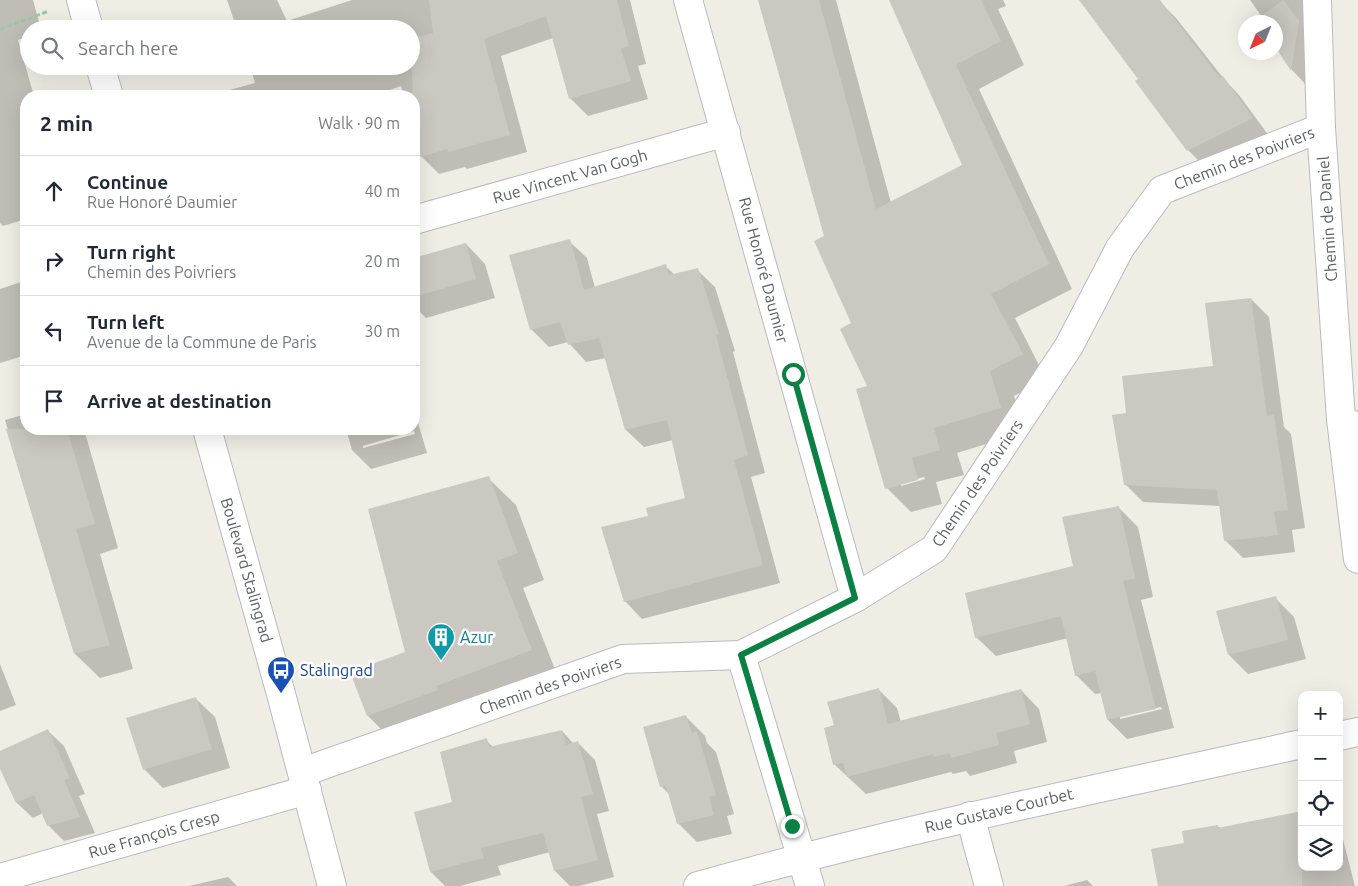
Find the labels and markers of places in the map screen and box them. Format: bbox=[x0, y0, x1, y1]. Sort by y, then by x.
building icon: Azur bbox=[426, 622, 456, 661]
place label: Azur bbox=[460, 628, 493, 646]
bus stop icon: Stalingrad bbox=[266, 655, 296, 694]
place label: Stalingrad bbox=[300, 661, 373, 679]

